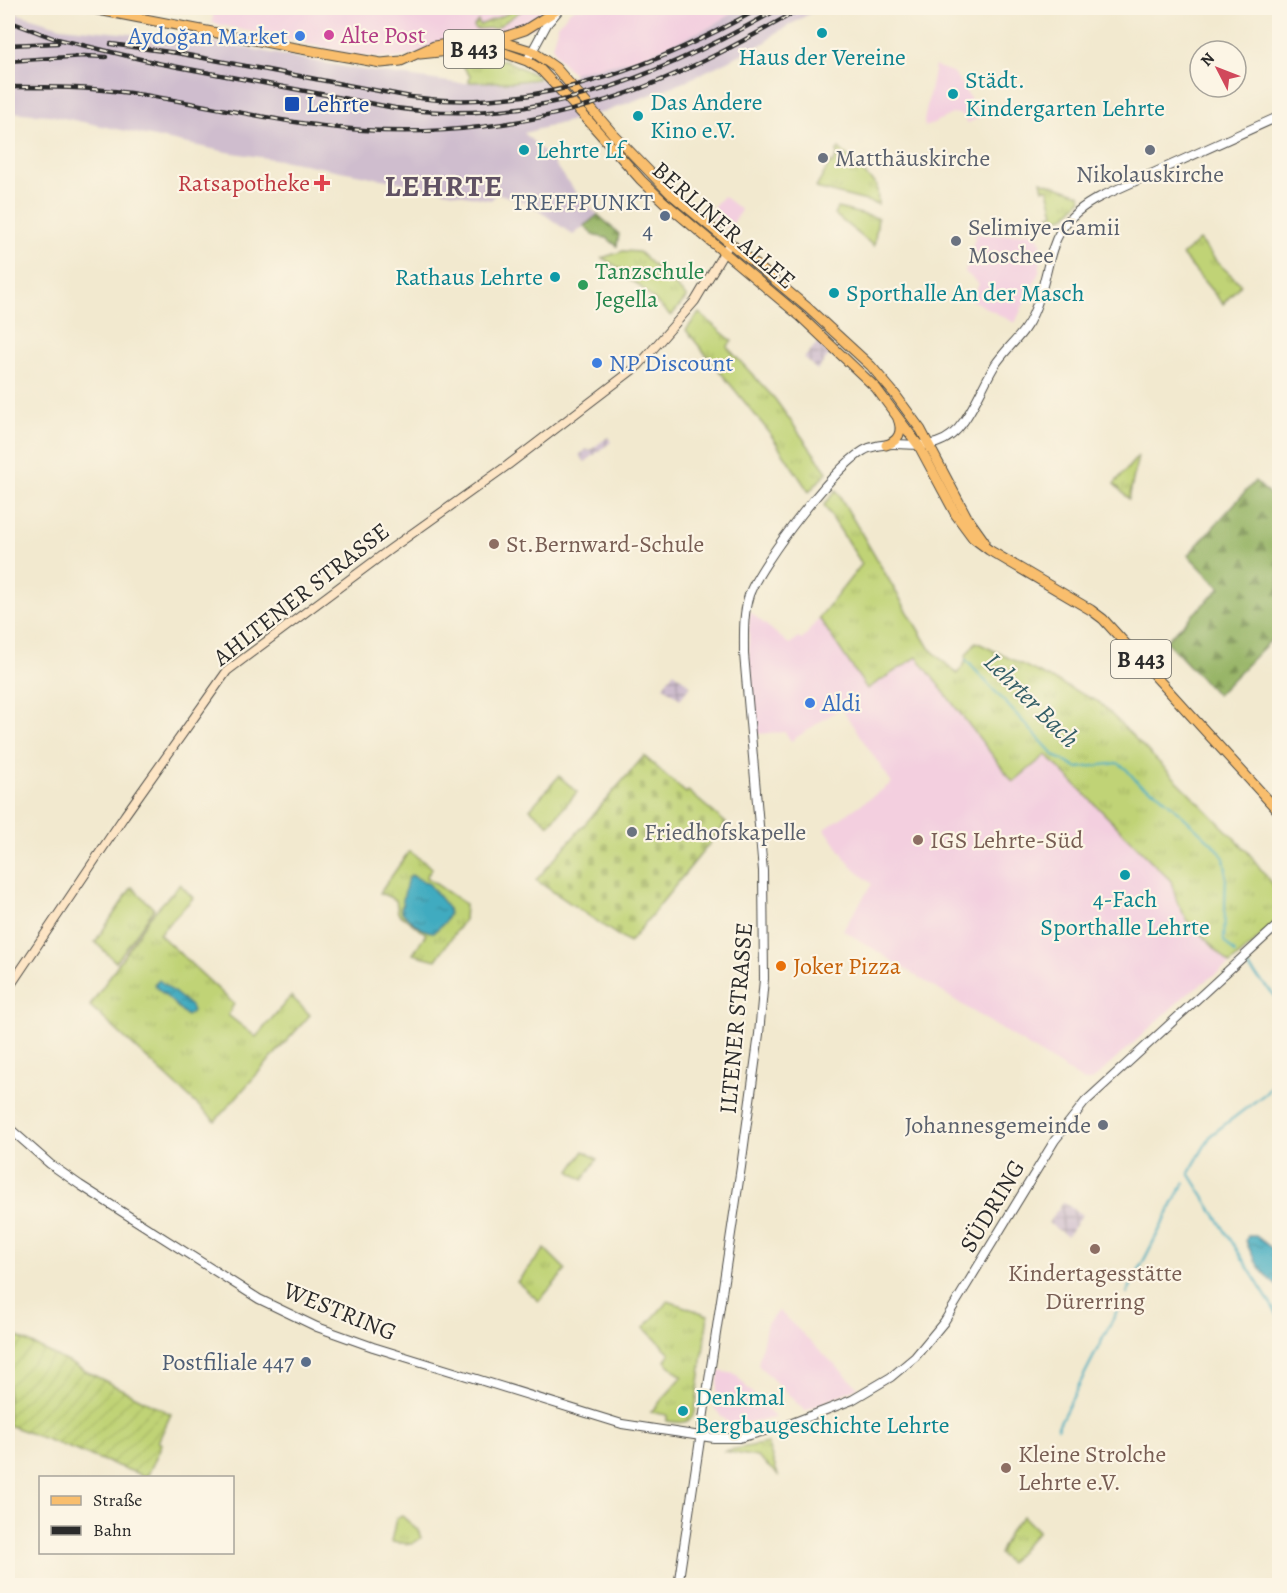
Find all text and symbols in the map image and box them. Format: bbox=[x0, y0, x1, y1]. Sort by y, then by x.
place label: Alte Post bbox=[340, 19, 426, 51]
place label: Aydoğan Market bbox=[127, 20, 288, 52]
marker: Haus der Vereine bbox=[815, 26, 829, 40]
marker: Alte Post bbox=[322, 28, 336, 42]
marker: Aydoğan Market bbox=[293, 29, 307, 43]
road number: B 443 bbox=[444, 30, 504, 68]
north arrow bbox=[1188, 39, 1248, 99]
place label: Haus der Vereine bbox=[738, 41, 906, 73]
text: N bbox=[1196, 48, 1220, 71]
place label: Städt. Kindergarten Lehrte bbox=[965, 64, 1165, 124]
place label: Das Andere Kino e.V. bbox=[650, 86, 763, 146]
marker: Städt. Kindergarten Lehrte bbox=[946, 87, 960, 101]
place label: Lehrte bbox=[306, 88, 370, 120]
marker: Lehrte bbox=[283, 95, 301, 113]
marker: Das Andere Kino e.V. bbox=[631, 109, 645, 123]
place label: Lehrte Lf bbox=[536, 134, 628, 166]
place label: Matthäuskirche bbox=[835, 142, 990, 174]
marker: Lehrte Lf bbox=[517, 143, 531, 157]
marker: Nikolauskirche bbox=[1143, 143, 1157, 157]
marker: Matthäuskirche bbox=[816, 151, 830, 165]
street label: BERLINER ALLEE bbox=[646, 154, 802, 296]
place label: Nikolauskirche bbox=[1076, 158, 1224, 190]
district label: LEHRTE bbox=[385, 166, 503, 206]
place label: Ratsapotheke bbox=[178, 167, 310, 199]
marker: Ratsapotheke bbox=[315, 176, 329, 190]
place label: TREFFPUNKT 4 bbox=[511, 186, 653, 246]
marker: TREFFPUNKT 4 bbox=[658, 209, 672, 223]
place label: Selimiye-Camii Moschee bbox=[968, 211, 1120, 271]
marker: Selimiye-Camii Moschee bbox=[949, 234, 963, 248]
place label: Tanzschule Jegella bbox=[595, 255, 705, 315]
place label: Rathaus Lehrte bbox=[395, 261, 543, 293]
marker: Rathaus Lehrte bbox=[548, 270, 562, 284]
place label: Sporthalle An der Masch bbox=[846, 277, 1085, 309]
marker: Tanzschule Jegella bbox=[576, 278, 590, 292]
marker: Sporthalle An der Masch bbox=[827, 286, 841, 300]
place label: NP Discount bbox=[609, 347, 733, 379]
marker: NP Discount bbox=[590, 356, 604, 370]
street label: AHLTENER STRASSE bbox=[205, 515, 396, 674]
place label: St.Bernward-Schule bbox=[506, 528, 704, 560]
marker: St.Bernward-Schule bbox=[487, 537, 501, 551]
road number: B 443 bbox=[1111, 640, 1171, 678]
water label: Lehrter Bach bbox=[976, 645, 1087, 756]
place label: Aldi bbox=[821, 687, 861, 719]
marker: Aldi bbox=[803, 696, 817, 710]
place label: Friedhofskapelle bbox=[644, 816, 806, 848]
place label: IGS Lehrte-Süd bbox=[930, 824, 1084, 856]
marker: Friedhofskapelle bbox=[625, 825, 639, 839]
marker: IGS Lehrte-Süd bbox=[911, 833, 925, 847]
marker: 4-Fach Sporthalle Lehrte bbox=[1118, 868, 1132, 882]
place label: 4-Fach Sporthalle Lehrte bbox=[1040, 883, 1210, 943]
street label: ILTENER STRASSE bbox=[712, 921, 760, 1115]
place label: Joker Pizza bbox=[793, 950, 902, 982]
marker: Joker Pizza bbox=[774, 959, 788, 973]
place label: Johannesgemeinde bbox=[904, 1109, 1091, 1141]
marker: Johannesgemeinde bbox=[1096, 1118, 1110, 1132]
street label: SÜDRING bbox=[952, 1154, 1032, 1258]
marker: Kindertagesstätte Dürerring bbox=[1088, 1242, 1102, 1256]
place label: Kindertagesstätte Dürerring bbox=[1008, 1257, 1182, 1317]
street label: WESTRING bbox=[278, 1274, 401, 1348]
place label: Postfiliale 447 bbox=[161, 1346, 295, 1378]
marker: Postfiliale 447 bbox=[299, 1355, 313, 1369]
place label: Denkmal Bergbaugeschichte Lehrte bbox=[695, 1381, 950, 1441]
marker: Denkmal Bergbaugeschichte Lehrte bbox=[676, 1404, 690, 1418]
place label: Kleine Strolche Lehrte e.V. bbox=[1018, 1438, 1166, 1498]
marker: Kleine Strolche Lehrte e.V. bbox=[999, 1461, 1013, 1475]
legend bbox=[39, 1476, 234, 1554]
text: Straße bbox=[93, 1488, 142, 1512]
text: Bahn bbox=[93, 1518, 132, 1542]

